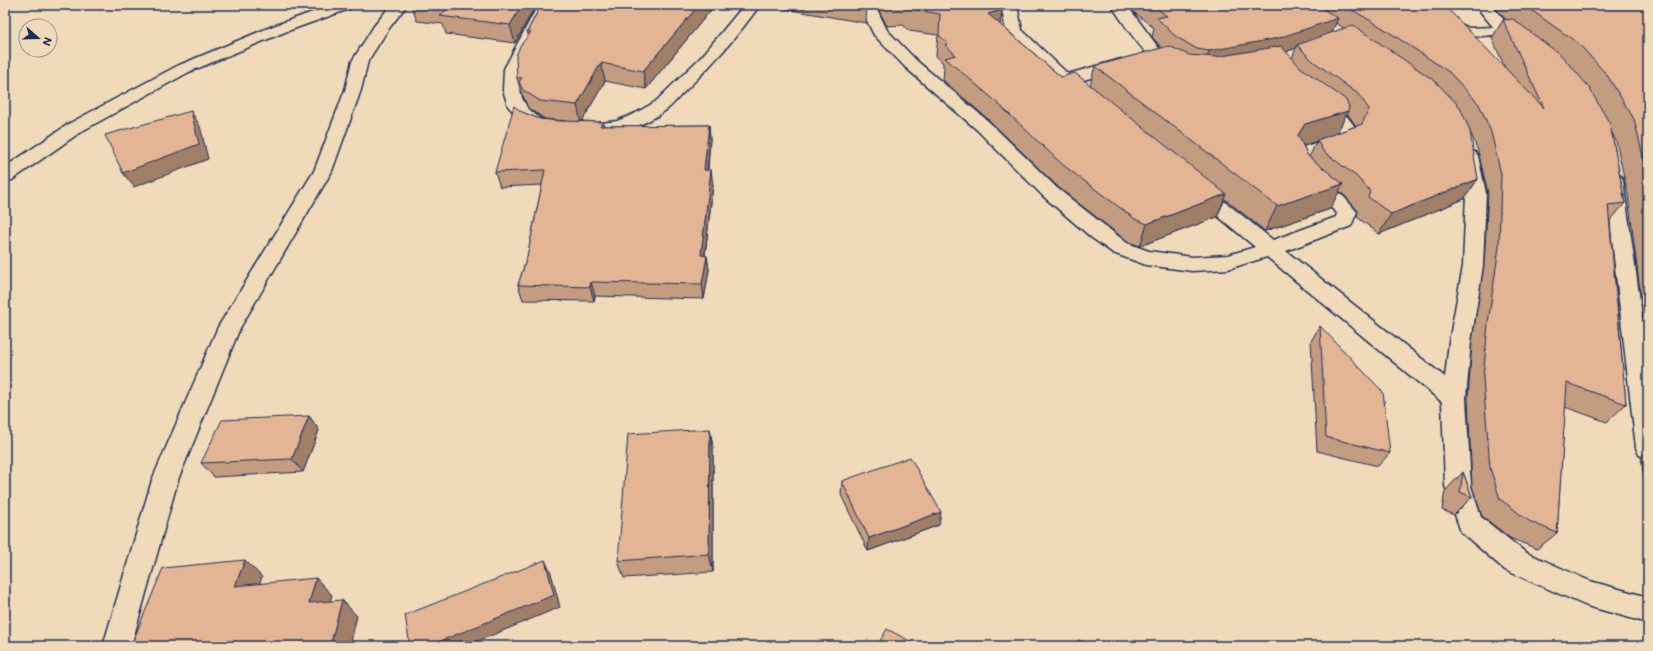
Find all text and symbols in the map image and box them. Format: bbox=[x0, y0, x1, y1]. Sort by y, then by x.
north arrow bbox=[18, 18, 58, 58]
text: N bbox=[39, 35, 56, 48]

